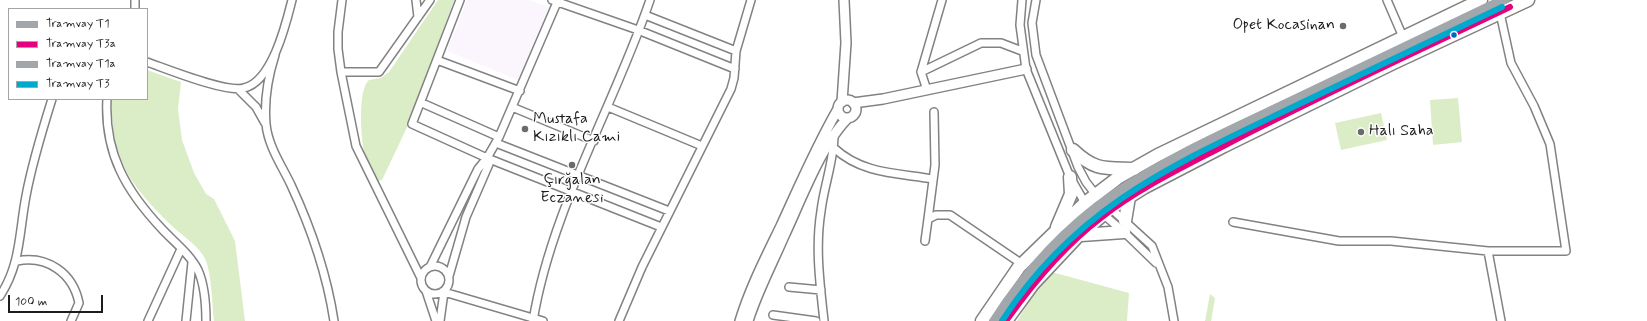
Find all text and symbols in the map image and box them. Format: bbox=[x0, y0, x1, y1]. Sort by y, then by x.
legend bbox=[8, 8, 148, 100]
text: Tramvay T1 bbox=[46, 16, 110, 32]
place label: Opet Kocasinan bbox=[1232, 16, 1335, 36]
marker: Opet Kocasinan bbox=[1338, 21, 1348, 31]
unlabelled marker bbox=[1449, 30, 1459, 40]
text: Tramvay T3a bbox=[46, 36, 116, 52]
text: Tramvay T1a bbox=[46, 56, 116, 72]
text: Tramvay T3 bbox=[46, 76, 110, 92]
place label: Mustafa Kızıklı Cami bbox=[533, 110, 620, 148]
place label: Halı Saha bbox=[1369, 122, 1434, 142]
marker: Mustafa Kızıklı Cami bbox=[520, 124, 530, 134]
marker: Halı Saha bbox=[1356, 127, 1366, 137]
marker: Çırğalan Eczanesi bbox=[567, 160, 577, 170]
place label: Çırğalan Eczanesi bbox=[540, 171, 604, 209]
scale bar bbox=[10, 287, 105, 313]
text: 100 m bbox=[15, 294, 47, 310]

